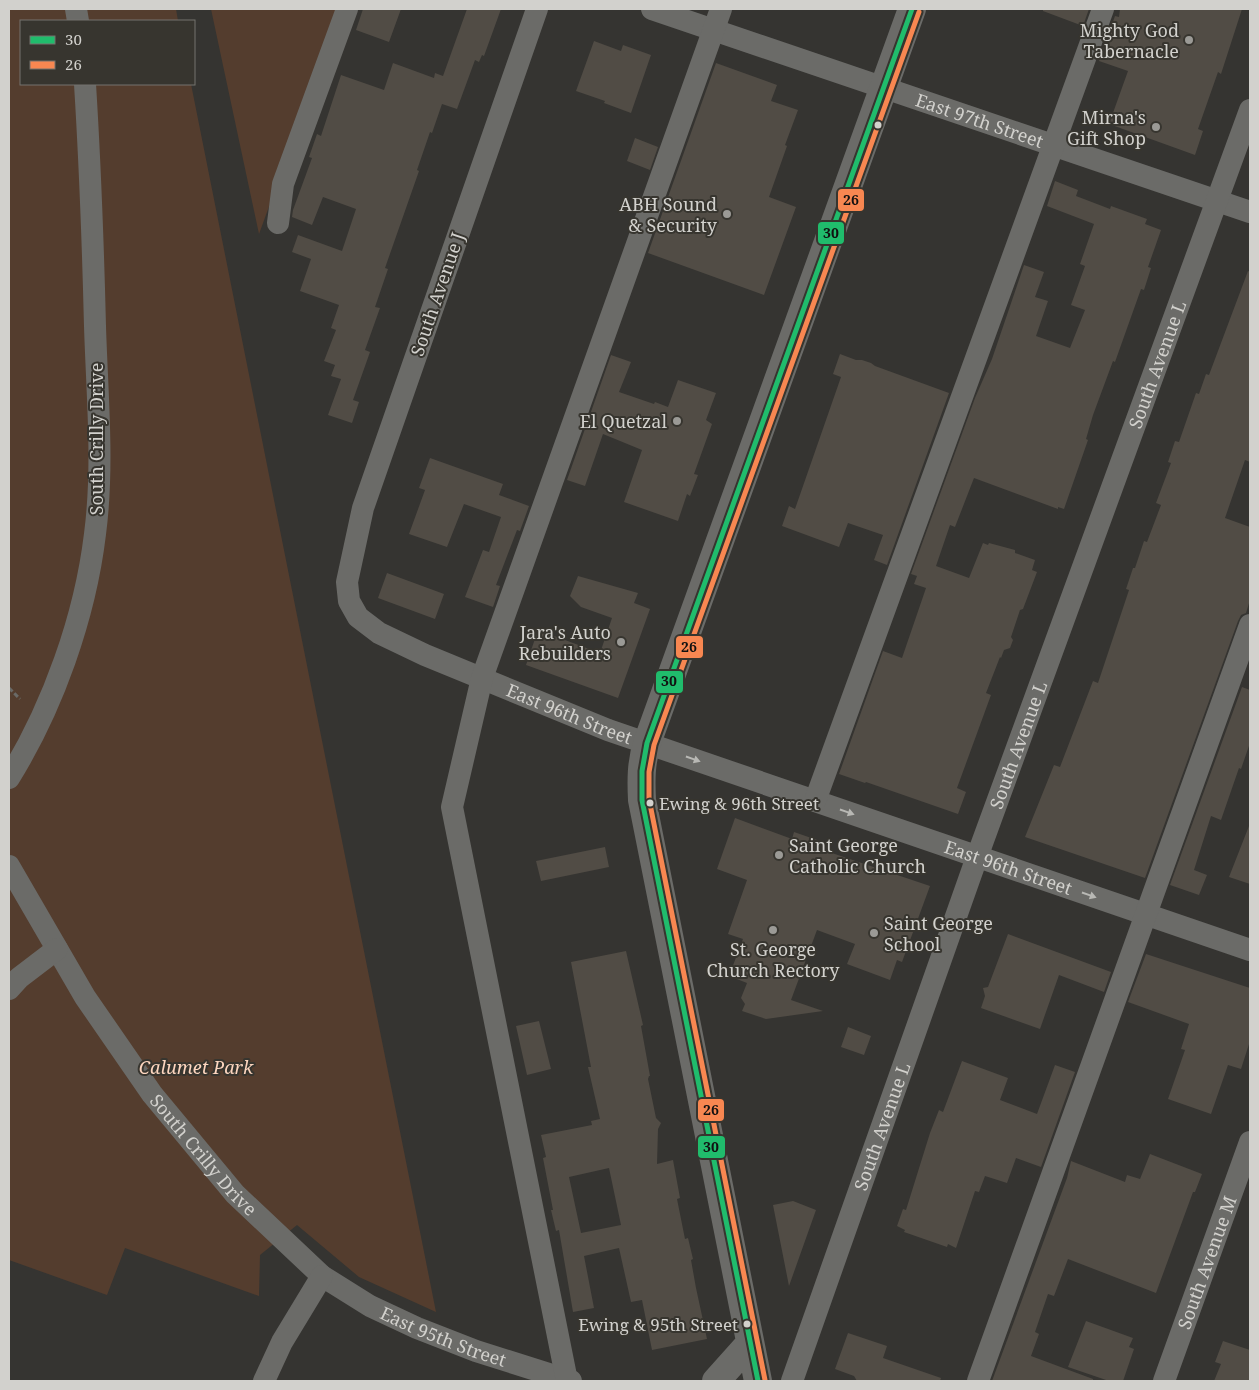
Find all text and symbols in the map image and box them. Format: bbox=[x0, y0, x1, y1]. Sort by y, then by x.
place label: Mighty God Tabernacle bbox=[1080, 18, 1179, 63]
legend bbox=[20, 20, 195, 85]
text: 30 bbox=[65, 29, 82, 49]
marker: Mighty God Tabernacle bbox=[1183, 34, 1195, 46]
text: 26 bbox=[65, 54, 82, 74]
street label: East 97th Street bbox=[913, 87, 1047, 153]
place label: Mirna's Gift Shop bbox=[1067, 105, 1146, 150]
unlabelled marker bbox=[873, 120, 883, 130]
marker: Mirna's Gift Shop bbox=[1150, 121, 1162, 133]
line badge: 26 bbox=[837, 188, 865, 212]
text: 26 bbox=[843, 190, 859, 209]
place label: ABH Sound & Security bbox=[619, 192, 718, 237]
marker: ABH Sound & Security bbox=[721, 208, 733, 220]
line badge: 30 bbox=[817, 221, 845, 245]
text: 30 bbox=[823, 223, 839, 242]
street label: South Avenue J bbox=[405, 229, 469, 359]
street label: South Avenue L bbox=[1123, 297, 1191, 432]
street label: South Crilly Drive bbox=[84, 363, 108, 515]
place label: El Quetzal bbox=[580, 409, 667, 433]
marker: El Quetzal bbox=[671, 415, 683, 427]
place label: Jara's Auto Rebuilders bbox=[518, 620, 611, 665]
line badge: 26 bbox=[675, 635, 704, 659]
marker: Jara's Auto Rebuilders bbox=[615, 636, 627, 648]
text: 26 bbox=[681, 637, 697, 656]
line badge: 30 bbox=[655, 670, 684, 694]
text: 30 bbox=[661, 671, 677, 690]
street label: East 96th Street bbox=[503, 678, 635, 749]
street label: South Avenue L bbox=[984, 678, 1052, 812]
one-way arrow bbox=[686, 755, 701, 763]
place label: Ewing & 96th Street bbox=[659, 792, 819, 815]
marker: Ewing & 96th Street bbox=[645, 798, 655, 808]
one-way arrow bbox=[839, 808, 854, 816]
place label: Saint George Catholic Church bbox=[789, 833, 926, 878]
street label: East 96th Street bbox=[941, 834, 1075, 900]
marker: Saint George Catholic Church bbox=[773, 849, 785, 861]
one-way arrow bbox=[1082, 892, 1097, 899]
place label: Saint George School bbox=[884, 911, 993, 956]
marker: St. George Church Rectory bbox=[767, 924, 779, 936]
marker: Saint George School bbox=[868, 927, 880, 939]
place label: St. George Church Rectory bbox=[706, 937, 840, 982]
park label: Calumet Park bbox=[139, 1055, 254, 1079]
street label: South Avenue L bbox=[848, 1059, 916, 1194]
street label: South Crilly Drive bbox=[145, 1089, 262, 1221]
line badge: 26 bbox=[697, 1098, 725, 1122]
text: 26 bbox=[703, 1100, 719, 1119]
line badge: 30 bbox=[697, 1135, 726, 1159]
text: 30 bbox=[703, 1137, 719, 1156]
street label: South Avenue M bbox=[1172, 1192, 1242, 1332]
street label: East 95th Street bbox=[377, 1301, 509, 1372]
place label: Ewing & 95th Street bbox=[578, 1313, 738, 1336]
marker: Ewing & 95th Street bbox=[742, 1319, 752, 1329]

